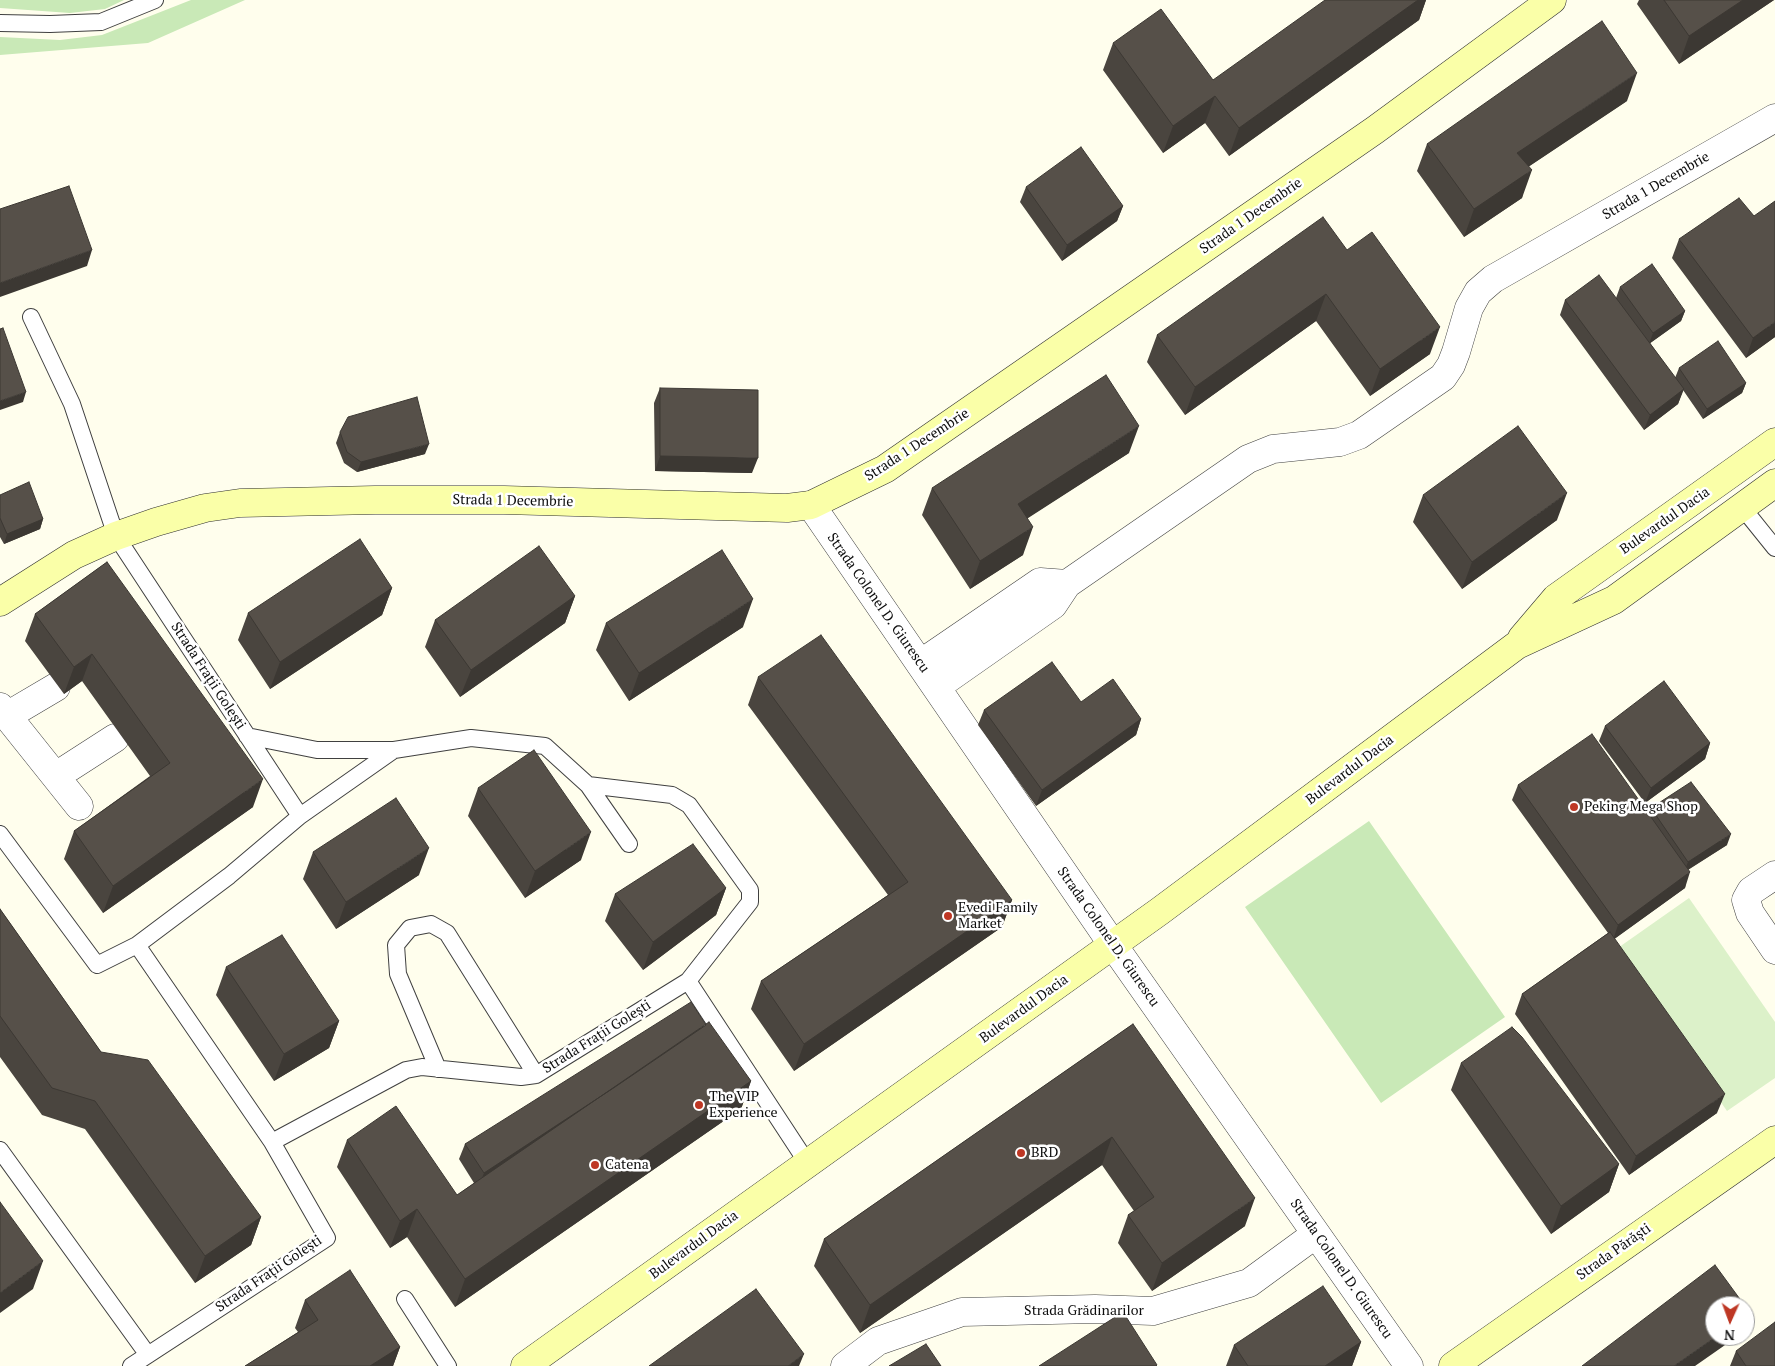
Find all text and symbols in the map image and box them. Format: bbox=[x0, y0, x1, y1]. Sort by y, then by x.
street label: Strada 1 Decembrie bbox=[1599, 149, 1713, 223]
street label: Strada 1 Decembrie bbox=[1197, 174, 1305, 258]
street label: Strada 1 Decembrie bbox=[862, 405, 972, 485]
street label: Bulevardul Dacia bbox=[1617, 484, 1713, 558]
street label: Strada 1 Decembrie bbox=[452, 492, 574, 510]
street label: Strada Colonel D. Giurescu bbox=[823, 530, 933, 676]
street label: Strada Frații Golești bbox=[167, 619, 249, 733]
street label: Bulevardul Dacia bbox=[1303, 732, 1397, 808]
place label: Peking Mega Shop bbox=[1584, 799, 1698, 815]
marker: Peking Mega Shop bbox=[1568, 801, 1580, 813]
street label: Strada Colonel D. Giurescu bbox=[1053, 864, 1163, 1010]
place label: Evedi Family Market bbox=[958, 900, 1038, 932]
marker: Evedi Family Market bbox=[942, 910, 954, 922]
street label: Bulevardul Dacia bbox=[976, 971, 1072, 1047]
street label: Strada Frații Golești bbox=[540, 997, 654, 1077]
place label: The VIP Experience bbox=[709, 1089, 778, 1122]
marker: The VIP Experience bbox=[693, 1099, 705, 1111]
place label: BRD bbox=[1031, 1145, 1058, 1161]
marker: BRD bbox=[1015, 1147, 1027, 1159]
place label: Catena bbox=[605, 1157, 649, 1173]
marker: Catena bbox=[589, 1159, 601, 1171]
street label: Strada Colonel D. Giurescu bbox=[1286, 1196, 1396, 1342]
street label: Bulevardul Dacia bbox=[646, 1207, 742, 1283]
street label: Strada Părăști bbox=[1574, 1220, 1654, 1284]
street label: Strada Frații Golești bbox=[213, 1232, 325, 1316]
north arrow bbox=[1705, 1296, 1755, 1346]
street label: Strada Grădinarilor bbox=[1024, 1303, 1144, 1319]
text: N bbox=[1724, 1326, 1735, 1345]

